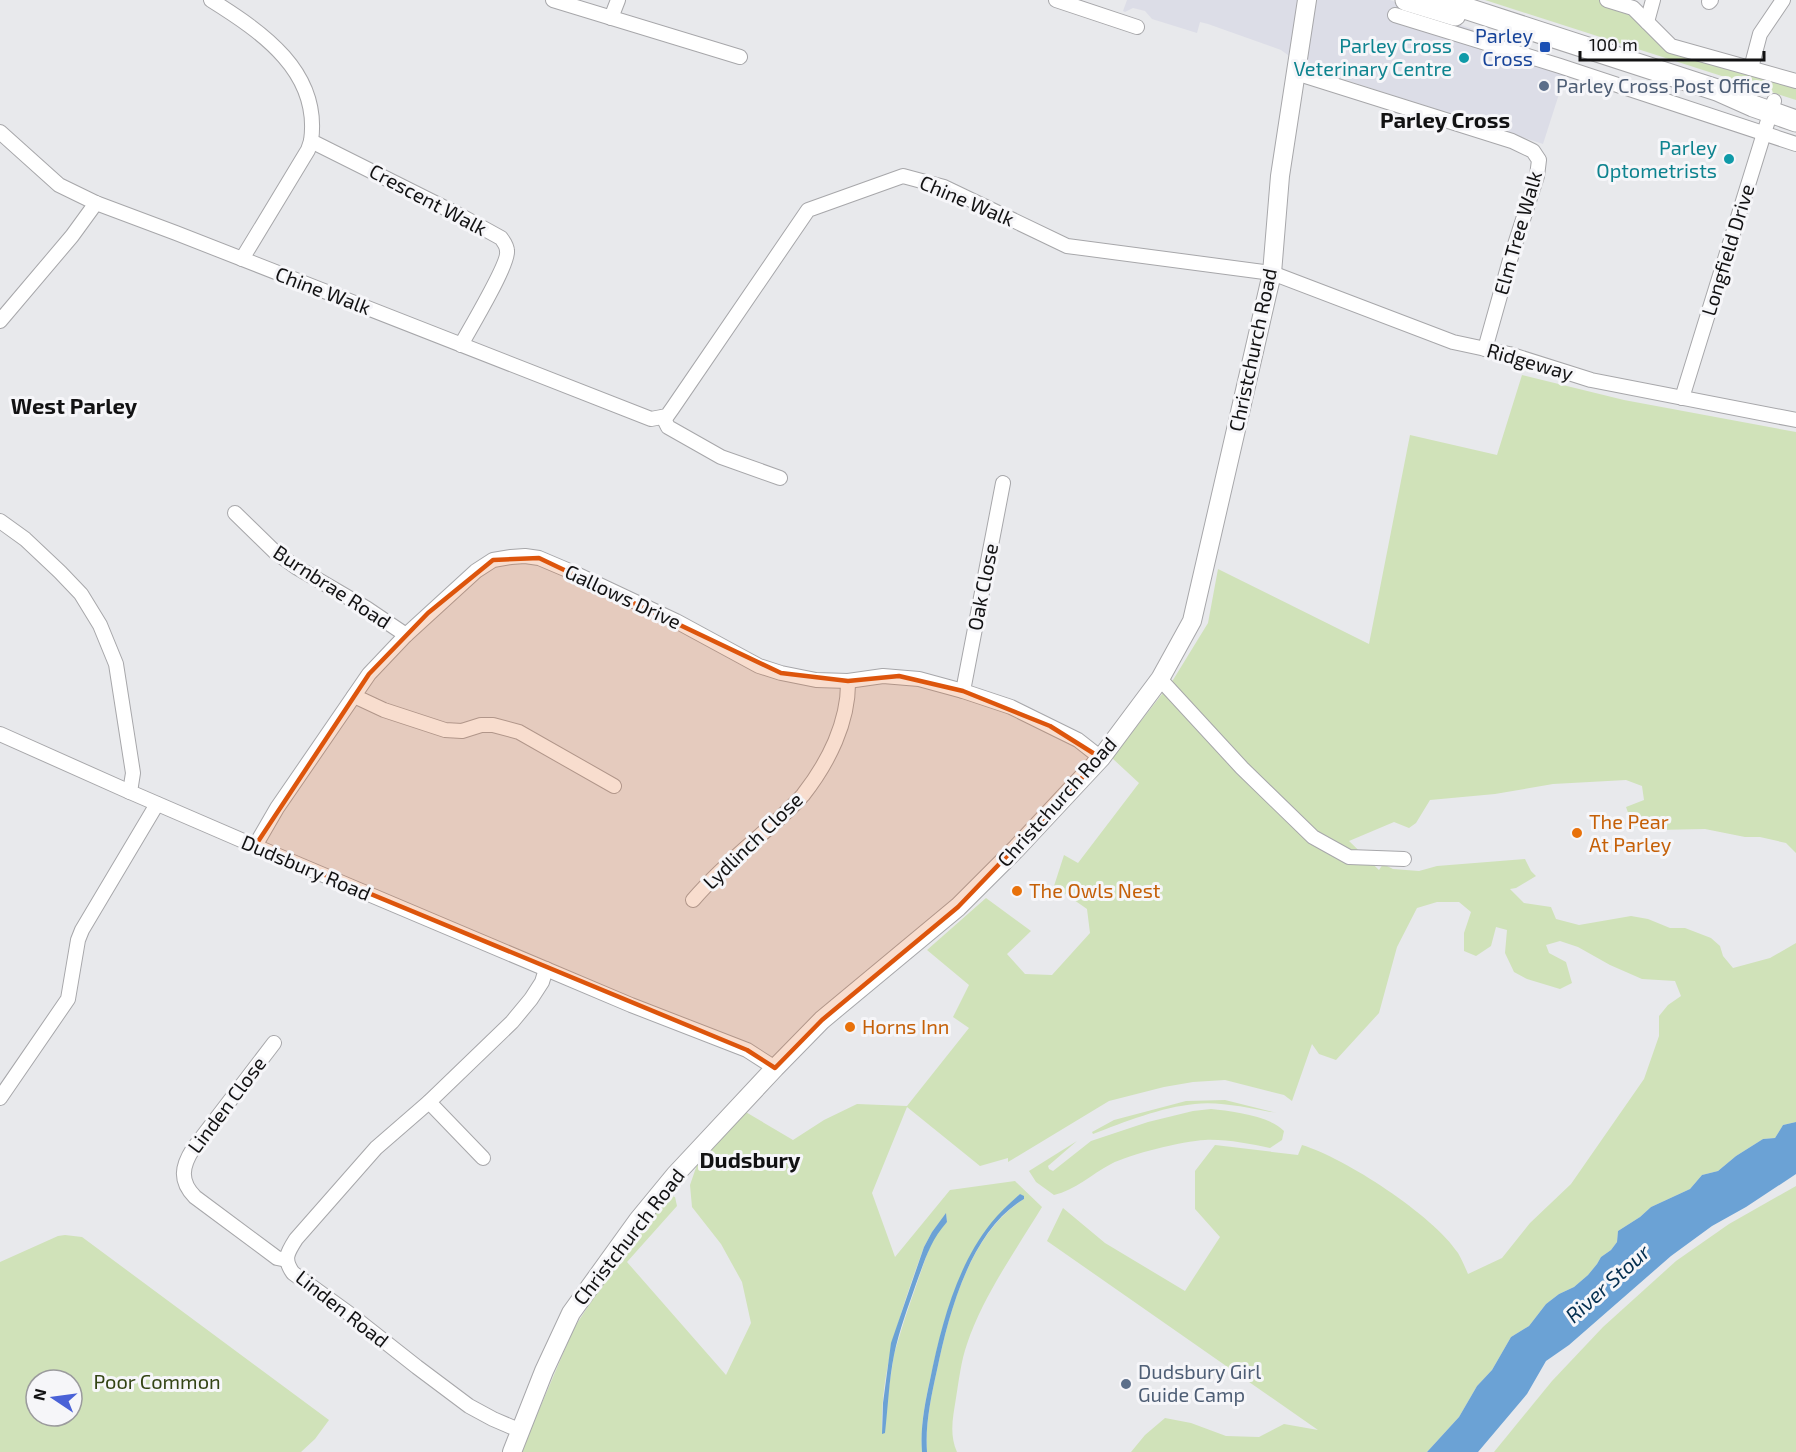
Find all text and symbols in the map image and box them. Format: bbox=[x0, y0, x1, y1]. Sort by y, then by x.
place label: Parley Cross bbox=[1475, 23, 1533, 70]
scale bar bbox=[1580, 24, 1764, 62]
place label: Parley Cross Veterinary Centre bbox=[1293, 33, 1452, 80]
text: 100 m bbox=[1589, 33, 1638, 55]
marker: Parley Cross bbox=[1538, 40, 1552, 54]
marker: Parley Cross Veterinary Centre bbox=[1457, 51, 1471, 65]
place label: Parley Cross Post Office bbox=[1556, 73, 1771, 97]
marker: Parley Cross Post Office bbox=[1537, 79, 1551, 93]
district label: Parley Cross bbox=[1380, 106, 1510, 133]
place label: Parley Optometrists bbox=[1596, 135, 1717, 182]
marker: Parley Optometrists bbox=[1722, 152, 1736, 166]
street label: Crescent Walk bbox=[366, 158, 491, 240]
street label: Elm Tree Walk bbox=[1488, 168, 1546, 297]
street label: Chine Walk bbox=[917, 169, 1018, 231]
street label: Longfield Drive bbox=[1696, 181, 1758, 319]
street label: Chine Walk bbox=[272, 261, 375, 319]
street label: Christchurch Road bbox=[1223, 266, 1281, 434]
street label: Ridgeway bbox=[1484, 337, 1577, 385]
district label: West Parley bbox=[11, 392, 138, 419]
street label: Burnbrae Road bbox=[269, 539, 396, 633]
street label: Oak Close bbox=[962, 541, 1002, 632]
street label: Gallows Drive bbox=[562, 559, 685, 633]
street label: Christchurch Road bbox=[992, 732, 1121, 871]
street label: Lydlinch Close bbox=[698, 787, 807, 894]
place label: The Pear At Parley bbox=[1589, 809, 1672, 856]
marker: The Pear At Parley bbox=[1570, 826, 1584, 840]
street label: Dudsbury Road bbox=[238, 829, 374, 905]
place label: The Owls Nest bbox=[1029, 878, 1161, 902]
marker: The Owls Nest bbox=[1010, 884, 1024, 898]
place label: Horns Inn bbox=[862, 1014, 949, 1038]
marker: Horns Inn bbox=[843, 1020, 857, 1034]
street label: Linden Close bbox=[182, 1051, 270, 1157]
district label: Dudsbury bbox=[700, 1146, 801, 1173]
street label: Christchurch Road bbox=[568, 1163, 689, 1309]
water label: River Stour bbox=[1560, 1238, 1655, 1327]
street label: Linden Road bbox=[291, 1265, 394, 1352]
place label: Dudsbury Girl Guide Camp bbox=[1138, 1359, 1261, 1406]
north arrow bbox=[24, 1368, 84, 1428]
park label: Poor Common bbox=[93, 1369, 221, 1393]
marker: Dudsbury Girl Guide Camp bbox=[1119, 1377, 1133, 1391]
text: N bbox=[28, 1387, 49, 1402]

